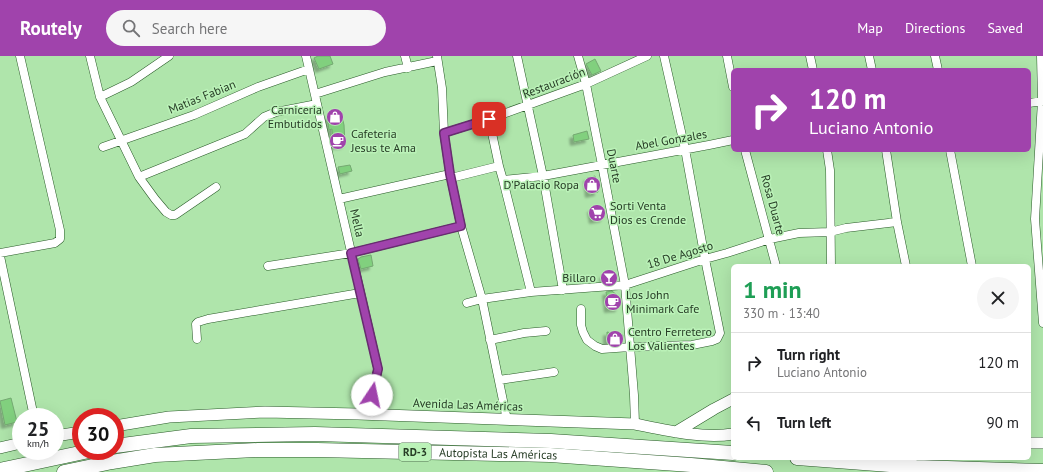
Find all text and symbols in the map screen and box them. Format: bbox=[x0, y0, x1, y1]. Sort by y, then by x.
search box bbox=[106, 10, 386, 46]
text: Routely bbox=[20, 16, 82, 40]
icon: search bbox=[120, 17, 142, 39]
text: Search here bbox=[152, 19, 227, 38]
text: Map bbox=[857, 19, 883, 37]
text: Directions bbox=[905, 19, 965, 37]
text: Saved bbox=[987, 19, 1023, 37]
street label: Restauración bbox=[520, 64, 587, 101]
street label: Matias Fabian bbox=[166, 76, 238, 117]
text: 120 m bbox=[809, 80, 886, 117]
icon: right bbox=[743, 84, 795, 136]
place label: Carniceria Embutidos bbox=[268, 102, 322, 131]
pin bbox=[472, 102, 506, 136]
shop icon: Carniceria Embutidos bbox=[325, 107, 345, 127]
icon: arrive bbox=[478, 108, 500, 130]
text: Luciano Antonio bbox=[809, 116, 934, 139]
place label: Cafeteria Jesus te Ama bbox=[350, 126, 416, 155]
street label: Abel Gonzales bbox=[634, 126, 708, 153]
cafe icon: Cafeteria Jesus te Ama bbox=[328, 131, 348, 151]
street label: Duarte bbox=[604, 147, 625, 184]
street label: Rosa Duarte bbox=[758, 173, 789, 237]
shop icon: D'Palacio Ropa bbox=[582, 175, 602, 195]
place label: D'Palacio Ropa bbox=[504, 177, 579, 192]
place label: Sorti Venta Dios es Crende bbox=[610, 198, 686, 227]
supermarket icon: Sorti Venta Dios es Crende bbox=[587, 203, 607, 223]
street label: Mella bbox=[347, 207, 368, 239]
street label: 18 De Agosto bbox=[645, 237, 715, 272]
bar icon: Billaro bbox=[599, 268, 619, 288]
place label: Billaro bbox=[562, 270, 596, 285]
text: 1 min bbox=[743, 274, 802, 305]
button: close bbox=[977, 277, 1019, 319]
place label: Los John Minimark Cafe bbox=[626, 287, 699, 316]
cafe icon: Los John Minimark Cafe bbox=[603, 292, 623, 312]
text: 330 m · 13:40 bbox=[743, 305, 820, 322]
place label: Centro Ferretero Los Valientes bbox=[628, 324, 712, 353]
shop icon: Centro Ferretero Los Valientes bbox=[605, 329, 625, 349]
text: Turn right bbox=[777, 345, 840, 364]
icon: right bbox=[743, 352, 765, 374]
text: 120 m bbox=[978, 353, 1019, 372]
text: Luciano Antonio bbox=[777, 364, 867, 381]
position arrow bbox=[351, 374, 393, 416]
street label: Avenida Las Américas bbox=[413, 395, 523, 414]
speed limit sign: 30 bbox=[72, 408, 124, 460]
icon: left bbox=[743, 412, 765, 434]
text: Turn left bbox=[777, 413, 831, 432]
text: 90 m bbox=[986, 413, 1019, 432]
text: 25 bbox=[27, 416, 49, 442]
text: km/h bbox=[27, 437, 49, 450]
road number: RD-3 bbox=[399, 443, 431, 461]
street label: Autopista Las Américas bbox=[439, 445, 558, 463]

